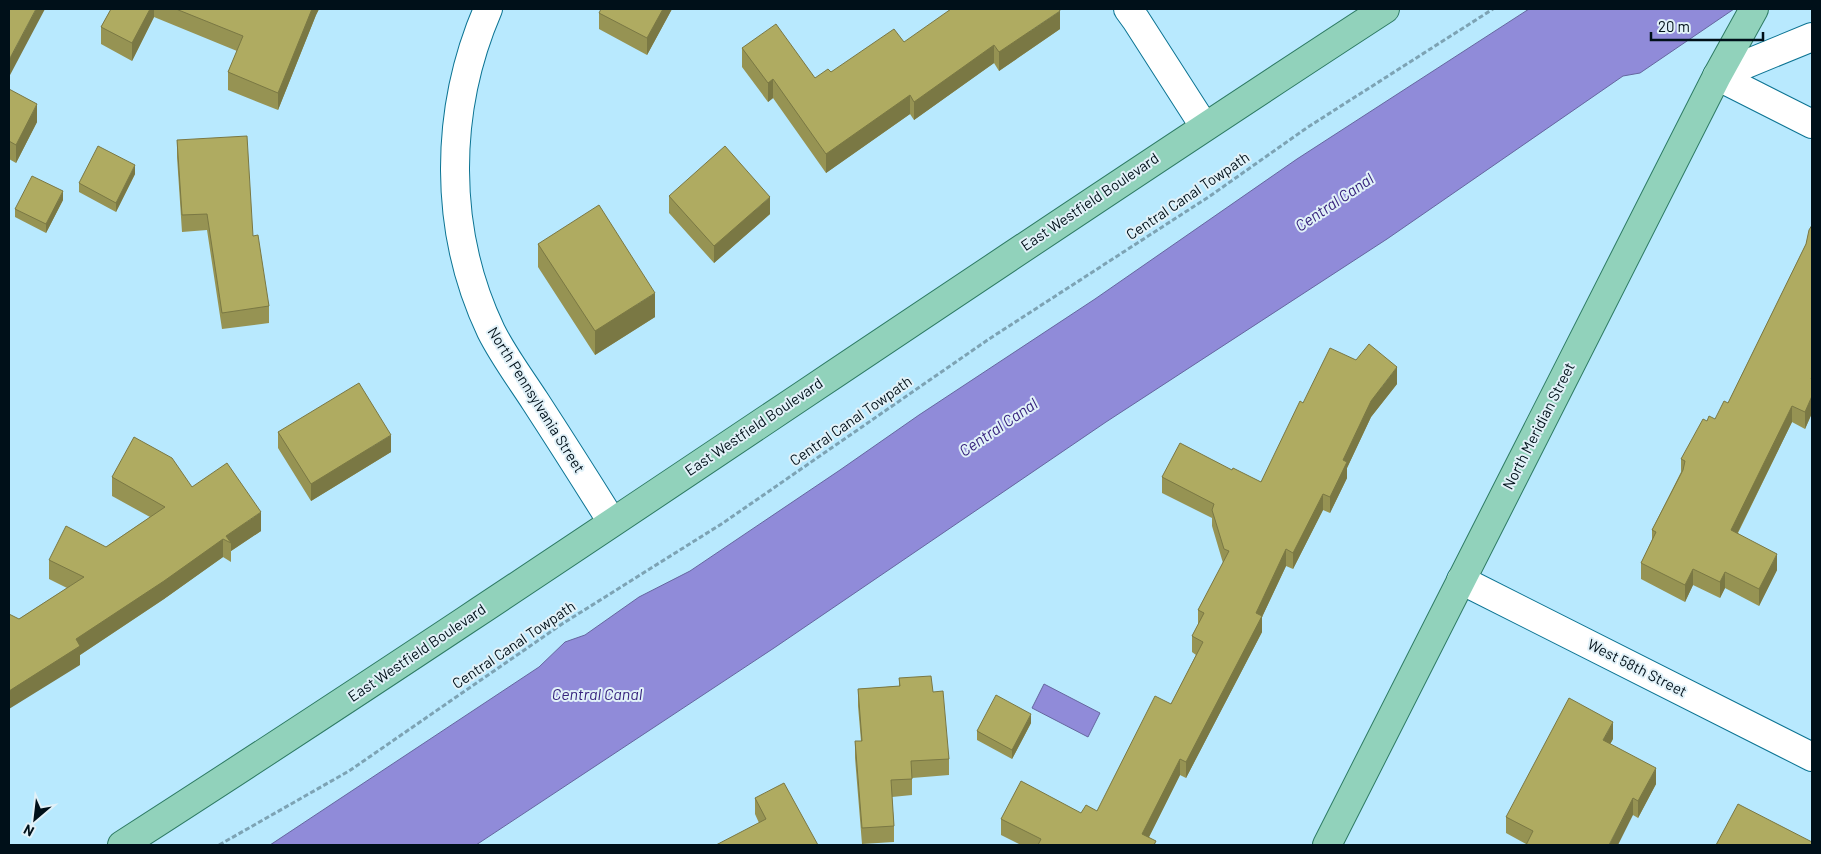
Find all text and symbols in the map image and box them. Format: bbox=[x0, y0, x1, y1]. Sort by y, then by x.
scale bar bbox=[1651, 10, 1764, 42]
text: 20 m bbox=[1658, 17, 1690, 35]
street label: Central Canal Towpath bbox=[1122, 147, 1252, 243]
street label: East Westfield Boulevard bbox=[1017, 148, 1162, 254]
water label: Central Canal bbox=[1291, 168, 1377, 235]
street label: North Pennsylvania Street bbox=[485, 323, 589, 476]
street label: North Meridian Street bbox=[1498, 359, 1578, 492]
street label: Central Canal Towpath bbox=[786, 371, 915, 469]
street label: East Westfield Boulevard bbox=[681, 373, 826, 479]
water label: Central Canal bbox=[955, 393, 1041, 460]
street label: Central Canal Towpath bbox=[448, 596, 578, 692]
street label: East Westfield Boulevard bbox=[344, 599, 489, 705]
street label: West 58th Street bbox=[1585, 634, 1690, 700]
water label: Central Canal bbox=[552, 684, 643, 703]
north arrow bbox=[10, 794, 60, 844]
text: N bbox=[21, 821, 37, 841]

